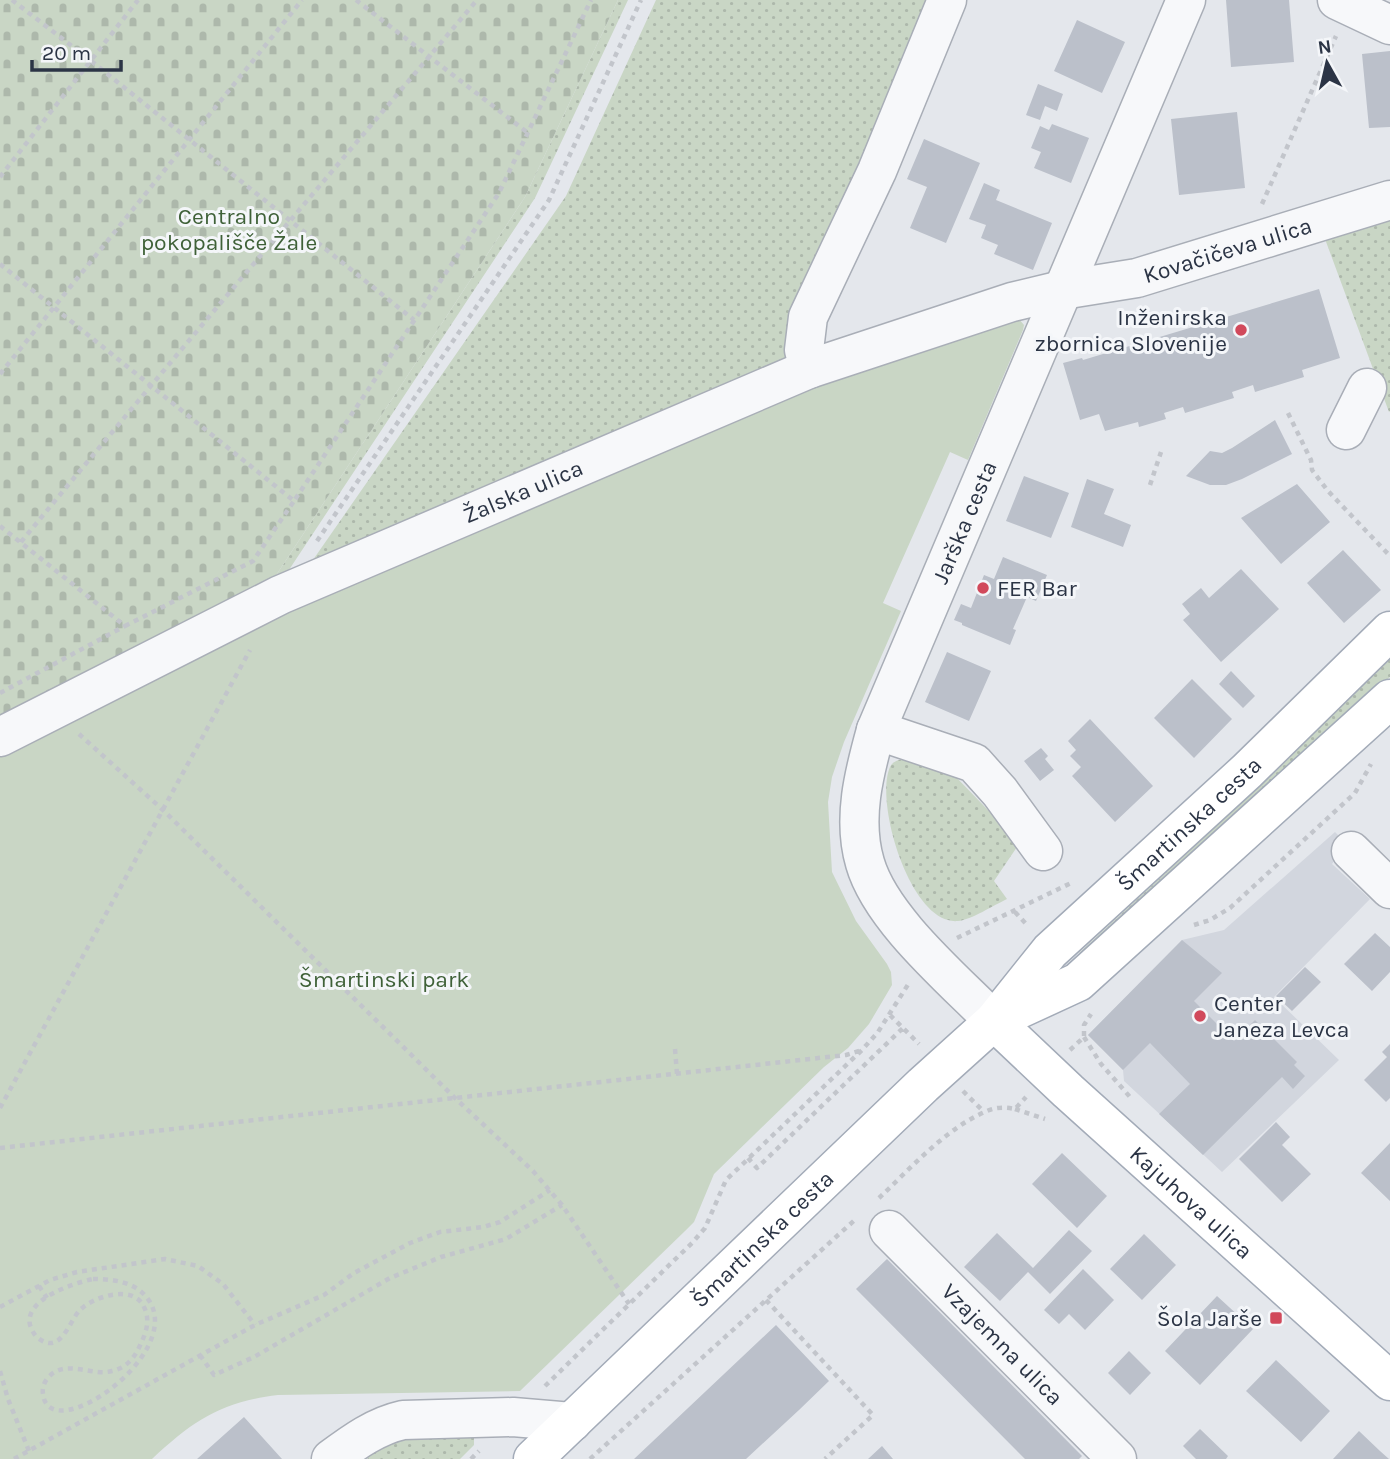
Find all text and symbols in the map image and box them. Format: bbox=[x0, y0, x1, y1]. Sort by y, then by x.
scale bar bbox=[32, 28, 121, 72]
north arrow bbox=[1292, 28, 1362, 98]
text: N bbox=[1316, 35, 1333, 59]
text: 20 m bbox=[42, 41, 91, 65]
park label: Centralno pokopališče Žale bbox=[141, 203, 317, 256]
street label: Kovačičeva ulica bbox=[1140, 211, 1315, 289]
place label: Inženirska zbornica Slovenije bbox=[1035, 304, 1227, 357]
marker: Inženirska zbornica Slovenije bbox=[1233, 322, 1249, 338]
street label: Žalska ulica bbox=[459, 454, 587, 529]
street label: Jarška cesta bbox=[926, 457, 1002, 588]
place label: FER Bar bbox=[997, 575, 1077, 602]
marker: FER Bar bbox=[975, 580, 991, 596]
street label: Šmartinska cesta bbox=[1111, 751, 1267, 897]
park label: Šmartinski park bbox=[299, 966, 469, 993]
place label: Center Janeza Levca bbox=[1214, 990, 1349, 1043]
marker: Center Janeza Levca bbox=[1192, 1008, 1208, 1024]
street label: Kajuhova ulica bbox=[1125, 1140, 1258, 1264]
street label: Šmartinska cesta bbox=[686, 1165, 839, 1313]
street label: Vzajemna ulica bbox=[936, 1278, 1069, 1411]
place label: Šola Jarše bbox=[1157, 1305, 1262, 1332]
marker: Šola Jarše bbox=[1268, 1310, 1284, 1326]

